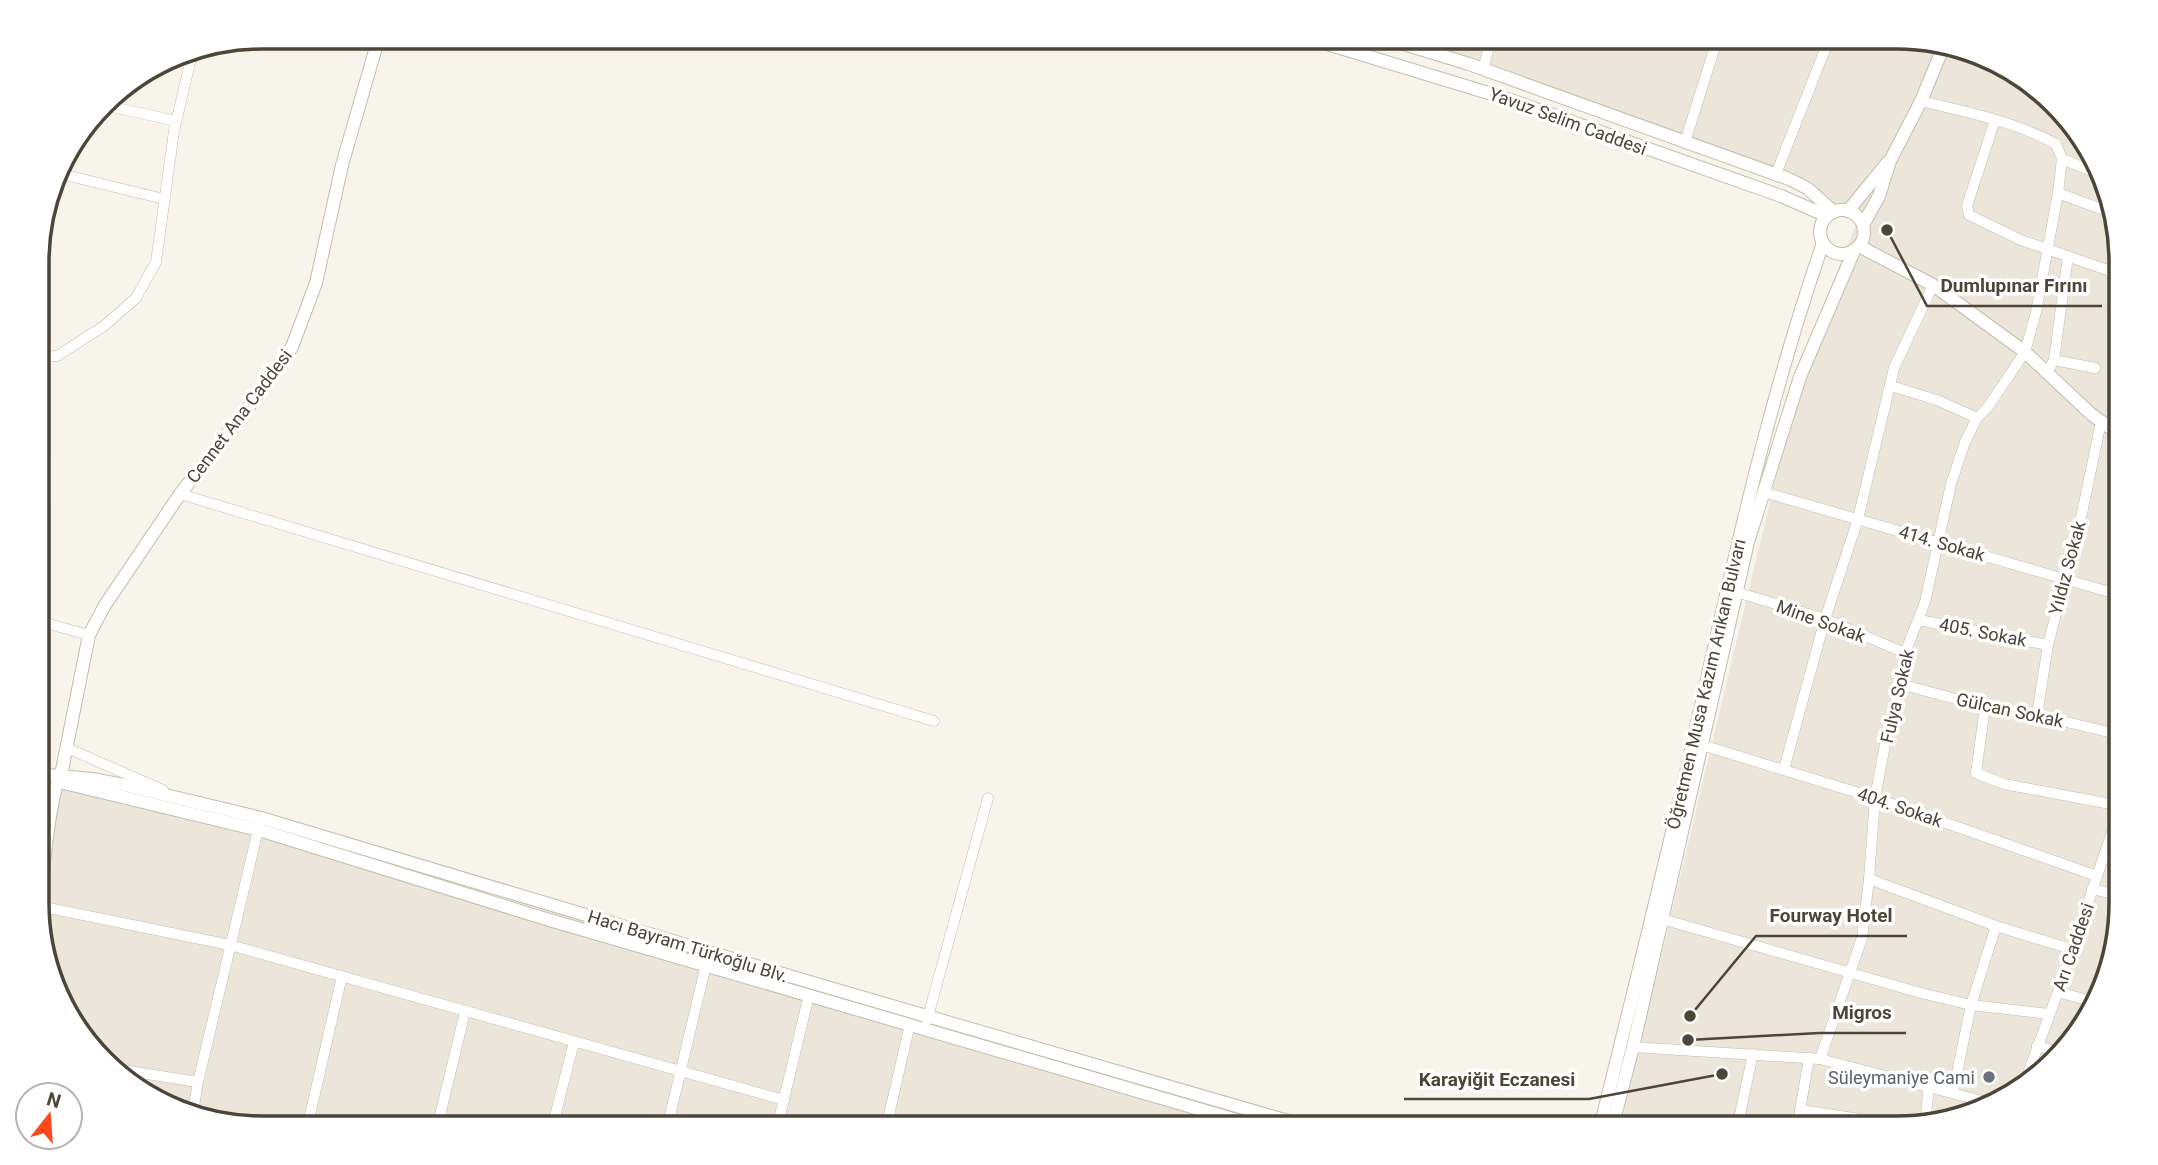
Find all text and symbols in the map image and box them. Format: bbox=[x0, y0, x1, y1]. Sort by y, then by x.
street label: Yavuz Selim Caddesi bbox=[1486, 83, 1650, 159]
callout: Dumlupınar Fırını bbox=[1927, 266, 2102, 306]
text: Dumlupınar Fırını bbox=[1940, 274, 2088, 297]
street label: Cennet Ana Caddesi bbox=[182, 345, 296, 487]
street label: Yıldız Sokak bbox=[2044, 518, 2090, 617]
street label: 414. Sokak bbox=[1897, 521, 1988, 566]
street label: Öğretmen Musa Kazım Arıkan Bulvarı bbox=[1662, 537, 1750, 831]
street label: Mine Sokak bbox=[1774, 595, 1869, 647]
street label: 405. Sokak bbox=[1938, 613, 2029, 651]
street label: Fulya Sokak bbox=[1876, 646, 1918, 745]
street label: Gülcan Sokak bbox=[1954, 688, 2066, 732]
street label: 404. Sokak bbox=[1855, 783, 1946, 832]
callout: Fourway Hotel bbox=[1756, 896, 1907, 936]
street label: Arı Caddesi bbox=[2048, 900, 2098, 994]
text: Fourway Hotel bbox=[1770, 904, 1892, 927]
street label: Hacı Bayram Türkoğlu Blv. bbox=[585, 906, 791, 986]
callout: Migros bbox=[1819, 993, 1906, 1033]
text: Migros bbox=[1832, 1001, 1892, 1024]
callout: Karayiğit Eczanesi bbox=[1404, 1059, 1589, 1099]
place label: Süleymaniye Cami bbox=[1828, 1067, 1975, 1088]
text: Karayiğit Eczanesi bbox=[1419, 1068, 1575, 1091]
marker: Süleymaniye Cami bbox=[1981, 1069, 1997, 1085]
north arrow bbox=[14, 1081, 84, 1151]
text: N bbox=[44, 1087, 64, 1113]

